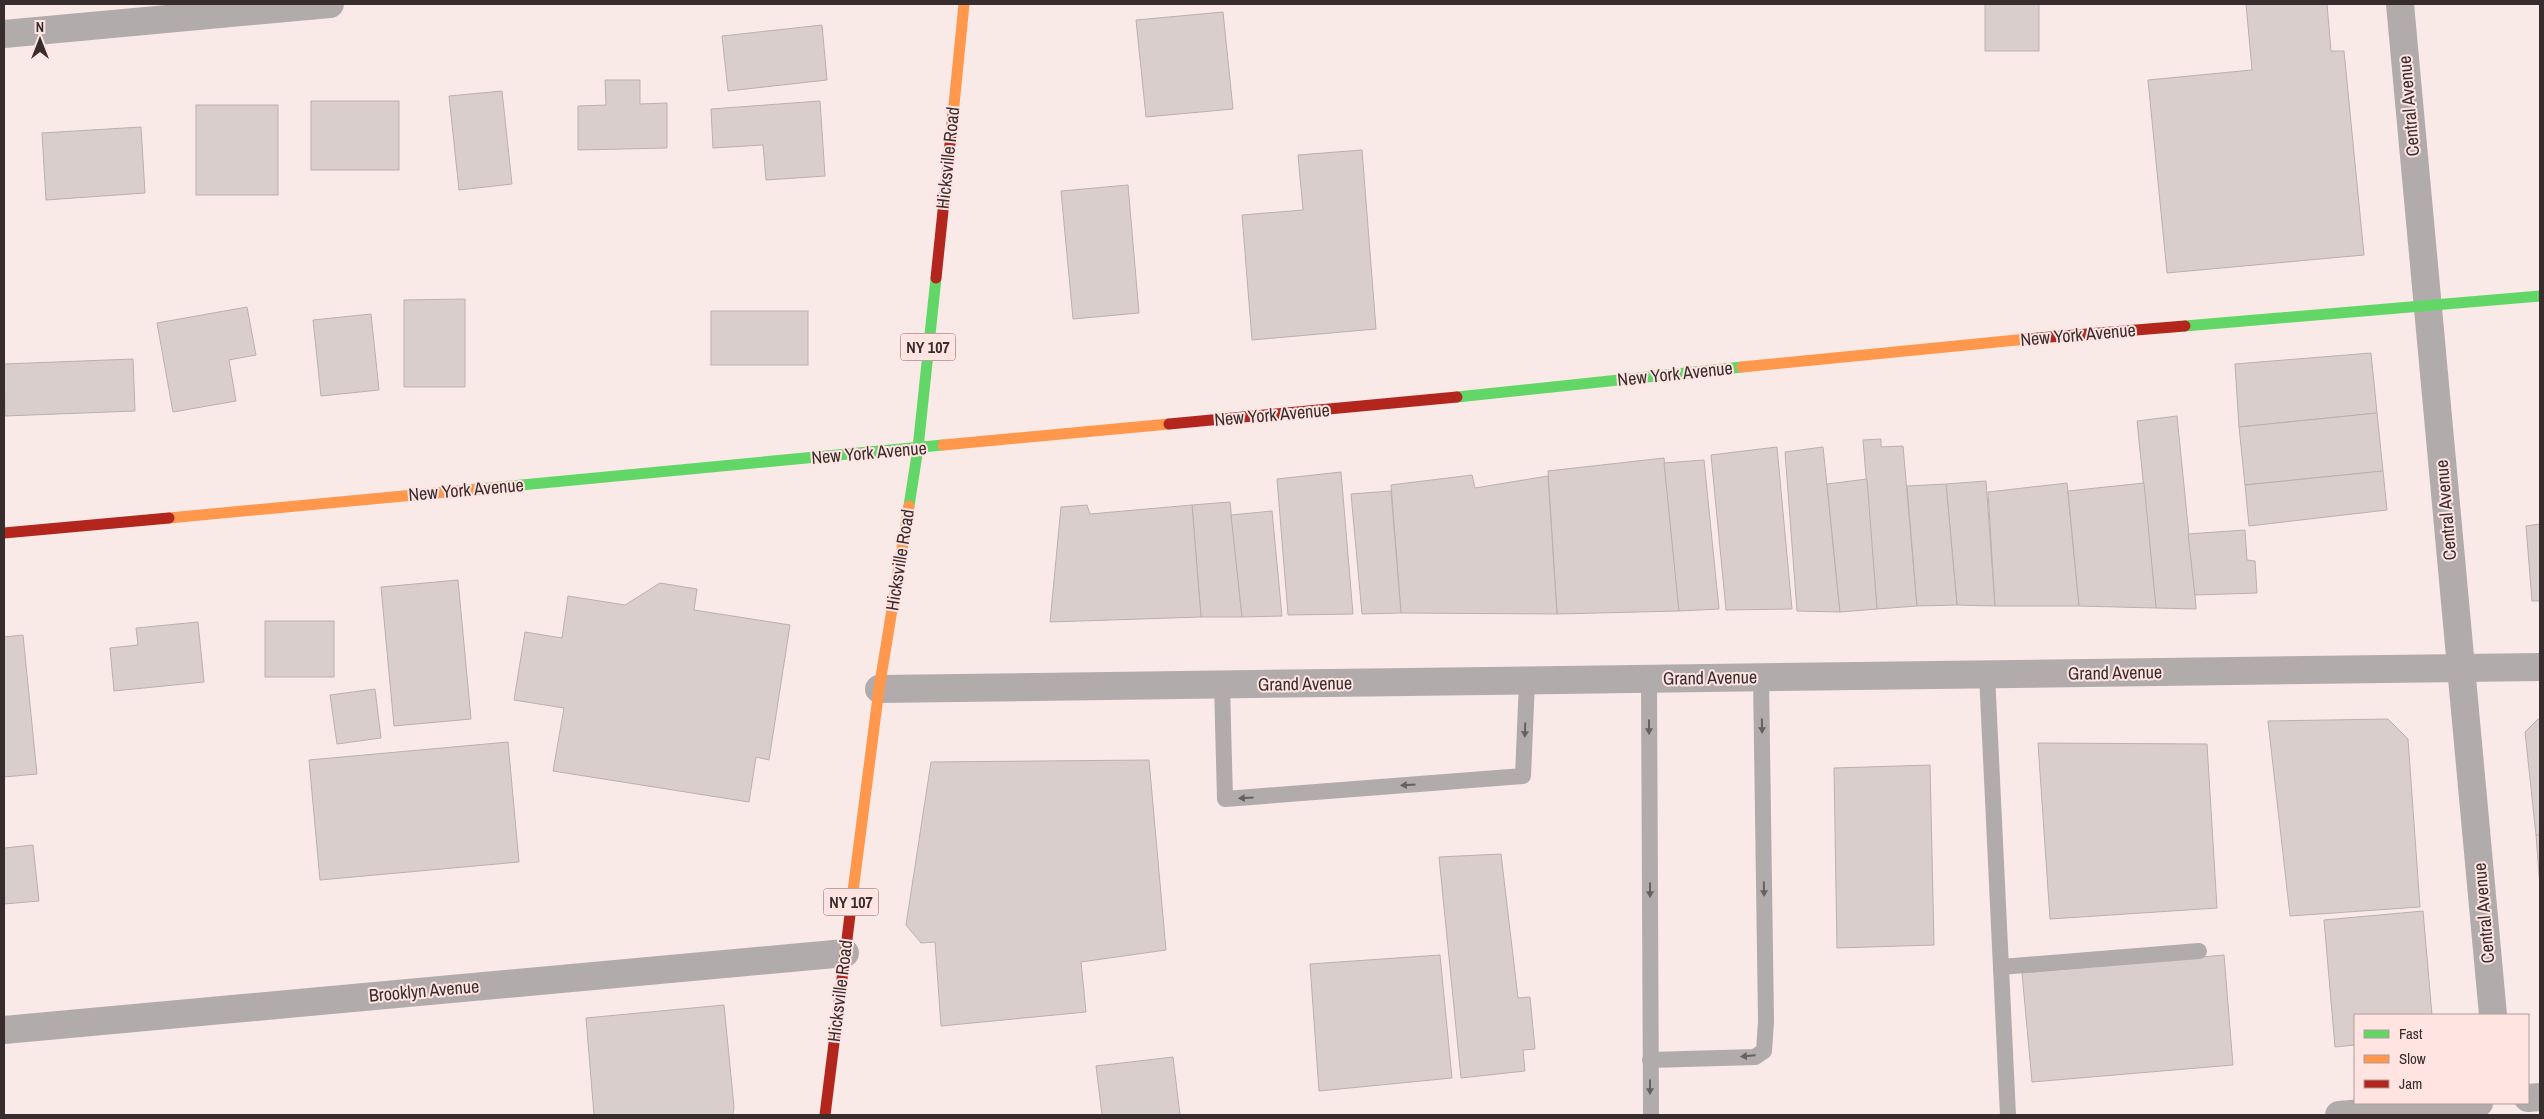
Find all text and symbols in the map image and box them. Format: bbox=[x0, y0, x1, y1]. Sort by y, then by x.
north arrow bbox=[15, 15, 65, 65]
text: N bbox=[36, 18, 44, 36]
street label: Central Avenue bbox=[2392, 55, 2425, 157]
street label: Hicksville Road bbox=[930, 106, 965, 210]
street label: New York Avenue bbox=[2019, 317, 2137, 352]
road number: NY 107 bbox=[900, 334, 956, 361]
street label: New York Avenue bbox=[1616, 355, 1734, 392]
street label: New York Avenue bbox=[1213, 397, 1331, 432]
street label: New York Avenue bbox=[810, 435, 928, 470]
street label: Central Avenue bbox=[2429, 459, 2462, 561]
street label: New York Avenue bbox=[407, 472, 525, 507]
street label: Hicksville Road bbox=[879, 507, 920, 613]
street label: Grand Avenue bbox=[2068, 659, 2162, 686]
street label: Grand Avenue bbox=[1663, 664, 1757, 691]
street label: Grand Avenue bbox=[1258, 670, 1352, 697]
one-way arrow bbox=[1758, 718, 1766, 734]
one-way arrow bbox=[1645, 720, 1653, 736]
one-way arrow bbox=[1521, 722, 1529, 738]
one-way arrow bbox=[1400, 782, 1416, 790]
one-way arrow bbox=[1238, 794, 1254, 802]
street label: Central Avenue bbox=[2467, 862, 2500, 964]
one-way arrow bbox=[1760, 881, 1768, 897]
one-way arrow bbox=[1646, 882, 1654, 898]
road number: NY 107 bbox=[824, 889, 878, 916]
street label: Hicksville Road bbox=[821, 939, 858, 1043]
street label: Brooklyn Avenue bbox=[368, 973, 480, 1008]
legend bbox=[2354, 1014, 2529, 1104]
text: Fast bbox=[2399, 1023, 2423, 1044]
text: Slow bbox=[2399, 1048, 2426, 1069]
one-way arrow bbox=[1740, 1053, 1756, 1061]
text: Jam bbox=[2399, 1073, 2422, 1094]
one-way arrow bbox=[1647, 1080, 1655, 1096]

